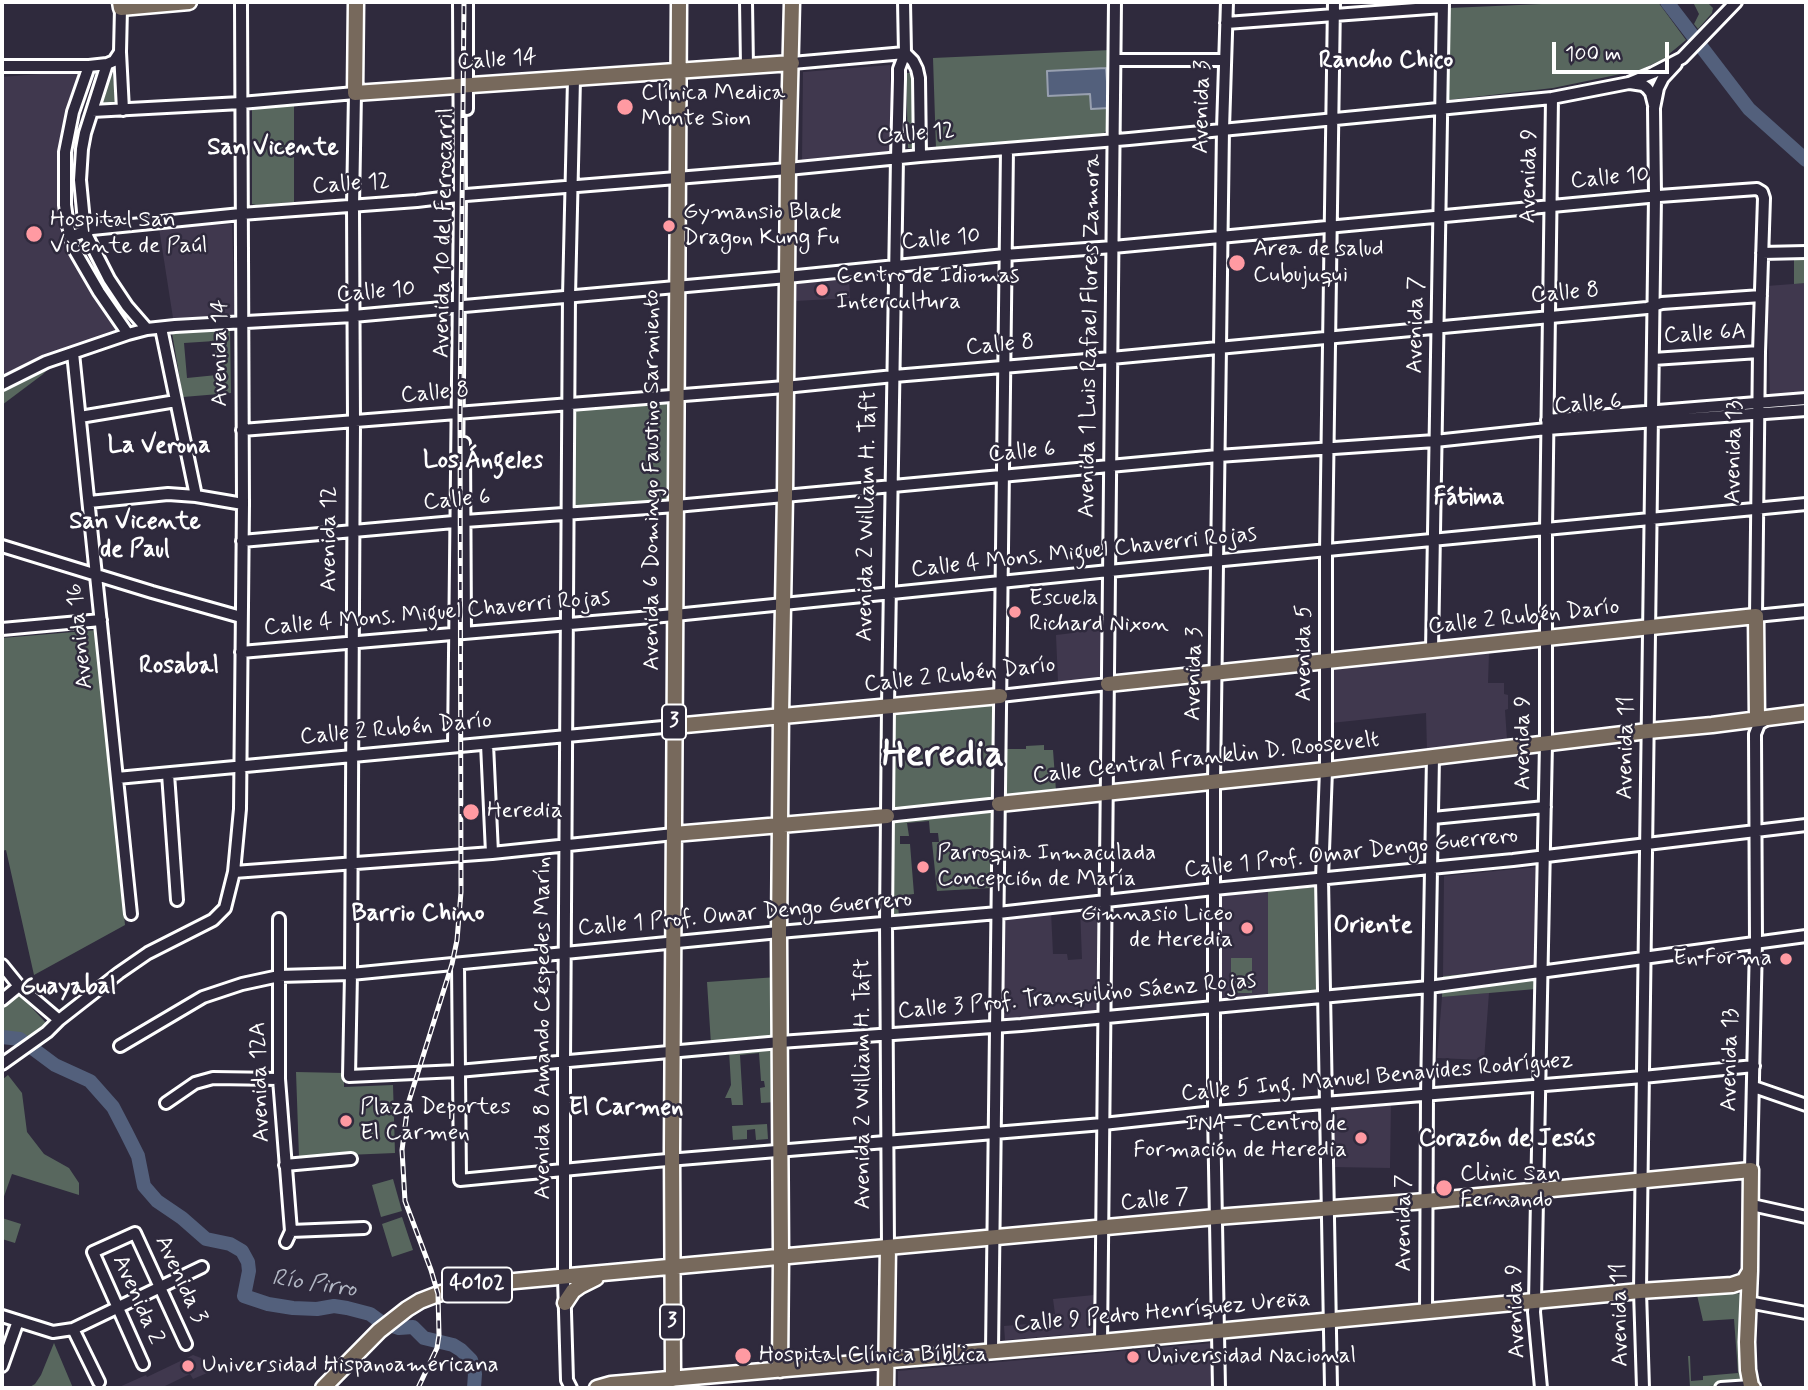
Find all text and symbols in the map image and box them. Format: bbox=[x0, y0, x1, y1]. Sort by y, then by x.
scale bar bbox=[1556, 28, 1673, 72]
text: 100 m bbox=[1565, 40, 1621, 68]
street label: Calle 14 bbox=[456, 44, 538, 78]
district label: Rancho Chico bbox=[1319, 48, 1453, 76]
street label: Avenida 3 bbox=[1188, 60, 1218, 154]
place label: Clínica Medica Monte Sion bbox=[641, 80, 785, 134]
marker: Clínica Medica Monte Sion bbox=[615, 97, 635, 117]
street label: Avenida 10 del Ferrocarril bbox=[429, 108, 461, 358]
street label: Calle 12 bbox=[876, 118, 956, 152]
street label: Avenida 9 bbox=[1515, 128, 1545, 224]
district label: San Vicente bbox=[207, 135, 339, 163]
street label: Avenida 1 Luis Rafael Flores Zamora bbox=[1074, 154, 1108, 518]
street label: Calle 10 bbox=[1569, 162, 1651, 196]
street label: Calle 12 bbox=[311, 169, 391, 201]
place label: Gymansio Black Dragon Kung Fu bbox=[683, 199, 842, 253]
place label: Hospital San Vicente de Paúl bbox=[50, 207, 207, 261]
marker: Gymansio Black Dragon Kung Fu bbox=[661, 218, 677, 234]
street label: Calle 10 bbox=[900, 223, 982, 257]
marker: Hospital San Vicente de Paúl bbox=[24, 224, 44, 244]
place label: Area de salud Cubujuqui bbox=[1253, 236, 1384, 290]
marker: Area de salud Cubujuqui bbox=[1227, 253, 1247, 273]
place label: Centro de Idiomas Intercultura bbox=[836, 263, 1020, 317]
street label: Calle 10 bbox=[335, 276, 417, 310]
street label: Avenida 7 bbox=[1402, 276, 1432, 374]
street label: Calle 8 bbox=[1530, 277, 1600, 311]
marker: Centro de Idiomas Intercultura bbox=[814, 282, 830, 298]
street label: Avenida 6 Domingo Faustino Sarmiento bbox=[639, 289, 667, 671]
street label: Avenida 14 bbox=[207, 299, 235, 407]
street label: Calle 6A bbox=[1663, 319, 1747, 351]
street label: Calle 8 bbox=[965, 329, 1035, 363]
street label: Calle 8 bbox=[400, 377, 470, 411]
street label: Calle 6 bbox=[1553, 389, 1623, 421]
street label: Avenida 2 William H. Taft bbox=[852, 390, 884, 642]
street label: Avenida 13 bbox=[1720, 400, 1750, 504]
district label: La Verona bbox=[107, 433, 211, 461]
street label: Calle 6 bbox=[987, 436, 1057, 470]
district label: Los Ángeles bbox=[423, 448, 543, 476]
street label: Calle 6 bbox=[422, 484, 492, 518]
district label: Fátima bbox=[1433, 485, 1505, 513]
street label: Avenida 12 bbox=[316, 486, 344, 592]
district label: San Vicente de Paul bbox=[69, 509, 201, 565]
street label: Calle 4 Mons. Miguel Chaverri Rojas bbox=[910, 521, 1258, 585]
street label: Avenida 16 bbox=[62, 582, 100, 690]
street label: Calle 4 Mons. Miguel Chaverri Rojas bbox=[263, 585, 611, 643]
place label: Escuela Richard Nixon bbox=[1029, 585, 1169, 639]
street label: Calle 2 Rubén Darío bbox=[1427, 594, 1621, 642]
marker: Escuela Richard Nixon bbox=[1007, 604, 1023, 620]
street label: Avenida 5 bbox=[1291, 604, 1319, 702]
street label: Avenida 3 bbox=[1180, 627, 1210, 721]
street label: Calle 2 Rubén Darío bbox=[863, 652, 1057, 700]
district label: Rosabal bbox=[139, 653, 219, 681]
street label: Avenida 9 bbox=[1510, 696, 1538, 790]
street label: Avenida 11 bbox=[1612, 696, 1642, 800]
road number: 3 bbox=[662, 704, 686, 740]
street label: Calle 2 Rubén Darío bbox=[299, 708, 493, 752]
street label: Calle Central Franklin D. Roosevelt bbox=[1031, 727, 1381, 791]
district label: Heredia bbox=[882, 735, 1004, 779]
place label: Heredia bbox=[487, 798, 563, 826]
marker: Heredia bbox=[461, 802, 481, 822]
street label: Calle 1 Prof. Omar Dengo Guerrero bbox=[1183, 823, 1519, 885]
place label: Parroquia Inmaculada Concepción de María bbox=[937, 840, 1156, 894]
street label: Avenida 8 Amando Céspedes Marín bbox=[530, 856, 558, 1200]
marker: Parroquia Inmaculada Concepción de María bbox=[915, 859, 931, 875]
street label: Calle 1 Prof. Omar Dengo Guerrero bbox=[577, 887, 913, 943]
district label: Barrio Chino bbox=[352, 901, 484, 929]
place label: Gimnasio Liceo de Heredia bbox=[1081, 901, 1233, 955]
district label: Oriente bbox=[1334, 913, 1412, 941]
marker: Gimnasio Liceo de Heredia bbox=[1239, 920, 1255, 936]
place label: En Forma bbox=[1673, 945, 1772, 973]
marker: En Forma bbox=[1778, 951, 1794, 967]
street label: Avenida 2 William H. Taft bbox=[850, 958, 878, 1210]
street label: Calle 3 Prof. Tranquilino Sáenz Rojas bbox=[897, 968, 1257, 1026]
district label: Guayabal bbox=[20, 974, 116, 1002]
street label: Avenida 13 bbox=[1716, 1008, 1746, 1112]
street label: Avenida 12A bbox=[245, 1021, 277, 1143]
street label: Calle 5 Ing. Manuel Benavides Rodríguez bbox=[1180, 1047, 1574, 1109]
place label: Plaza Deportes El Carmen bbox=[360, 1094, 511, 1148]
district label: El Carmen bbox=[569, 1095, 683, 1123]
place label: INA - Centro de Formación de Heredia bbox=[1133, 1111, 1347, 1165]
marker: Plaza Deportes El Carmen bbox=[338, 1113, 354, 1129]
district label: Corazón de Jesús bbox=[1419, 1126, 1595, 1154]
marker: INA - Centro de Formación de Heredia bbox=[1353, 1130, 1369, 1146]
place label: Clinic San Fernando bbox=[1460, 1161, 1561, 1215]
street label: Avenida 7 bbox=[1391, 1174, 1419, 1272]
marker: Clinic San Fernando bbox=[1434, 1178, 1454, 1198]
street label: Calle 7 bbox=[1119, 1184, 1191, 1218]
street label: Avenida 3 bbox=[148, 1232, 212, 1328]
street label: Avenida 2 bbox=[105, 1251, 169, 1349]
street label: Avenida 9 bbox=[1502, 1263, 1532, 1359]
street label: Avenida 11 bbox=[1606, 1263, 1636, 1367]
water label: Río Pirro bbox=[270, 1265, 358, 1305]
road number: 40102 bbox=[442, 1268, 512, 1302]
street label: Calle 9 Pedro Henríquez Ureña bbox=[1013, 1286, 1311, 1340]
road number: 3 bbox=[660, 1304, 684, 1340]
place label: Hospital Clínica Bíblica bbox=[759, 1342, 987, 1370]
place label: Universidad Nacional bbox=[1147, 1343, 1356, 1371]
marker: Hospital Clínica Bíblica bbox=[733, 1346, 753, 1366]
marker: Universidad Nacional bbox=[1125, 1349, 1141, 1365]
place label: Universidad Hispanoamericana bbox=[202, 1352, 499, 1380]
marker: Universidad Hispanoamericana bbox=[180, 1358, 196, 1374]

